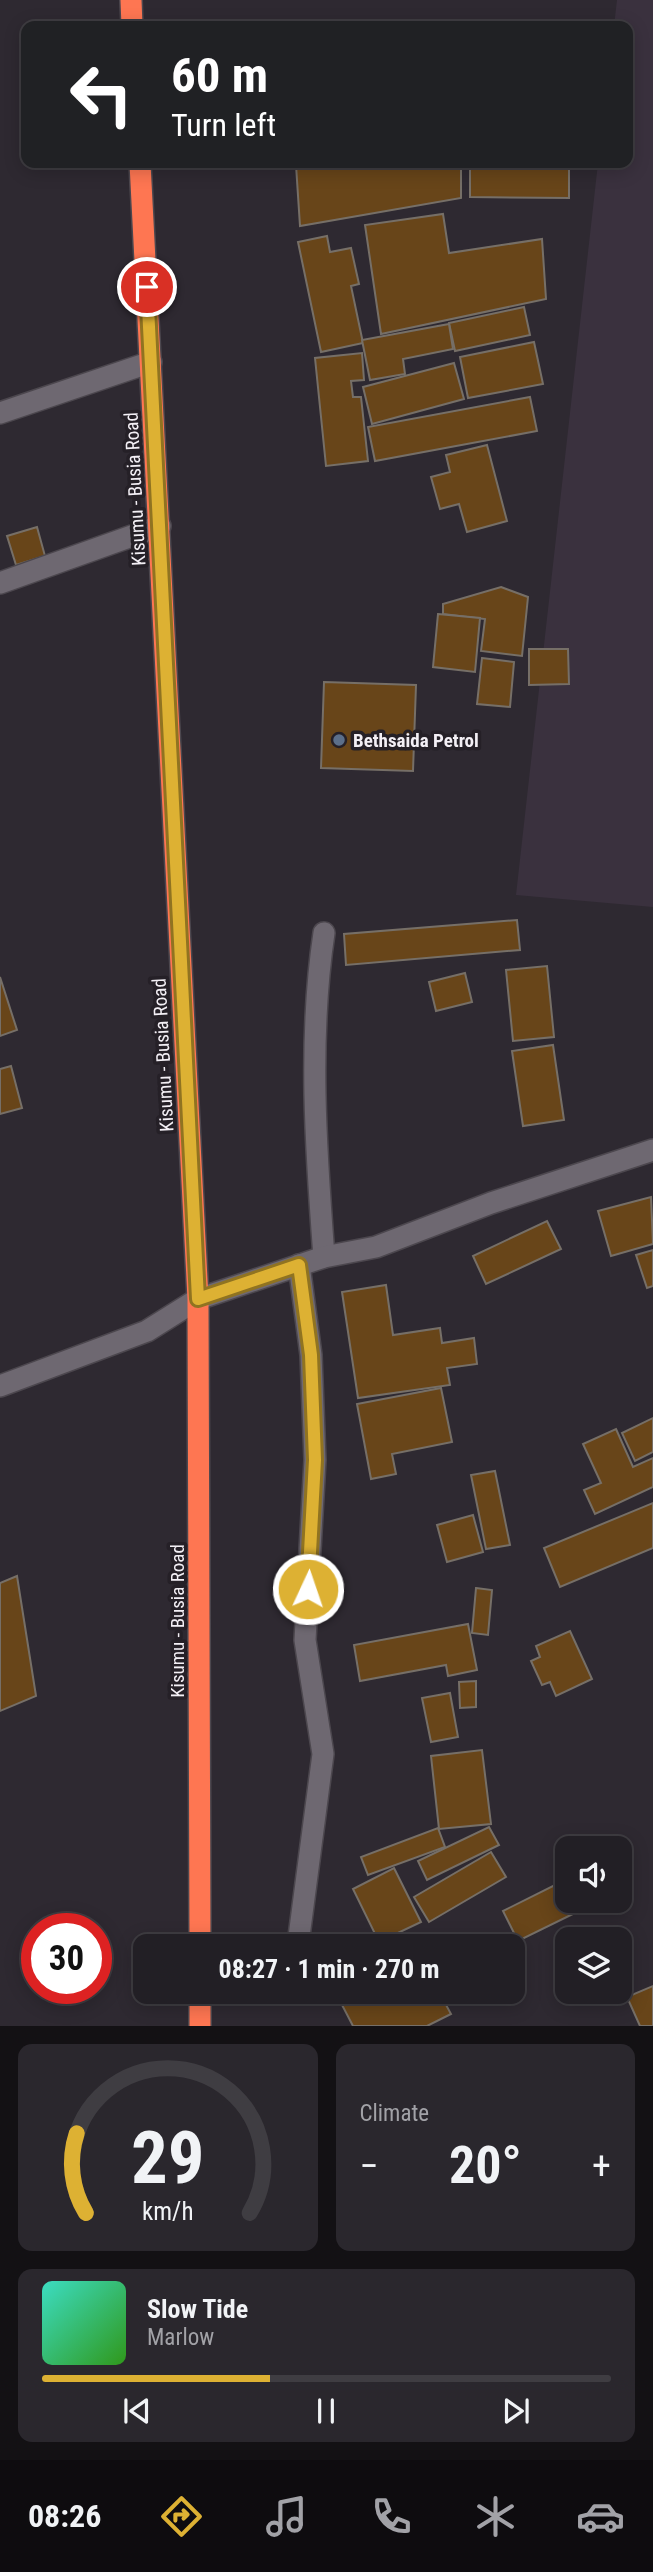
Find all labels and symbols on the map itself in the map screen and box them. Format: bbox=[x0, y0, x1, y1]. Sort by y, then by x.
pin bbox=[117, 257, 177, 317]
street label: Kisumu - Busia Road bbox=[119, 412, 151, 566]
place label: Bethsaida Petrol bbox=[353, 729, 479, 752]
marker: Bethsaida Petrol bbox=[331, 732, 347, 748]
street label: Kisumu - Busia Road bbox=[147, 978, 179, 1132]
street label: Kisumu - Busia Road bbox=[166, 1544, 189, 1698]
position arrow bbox=[271, 1552, 345, 1626]
speed limit sign: 30 bbox=[21, 1913, 112, 2004]

